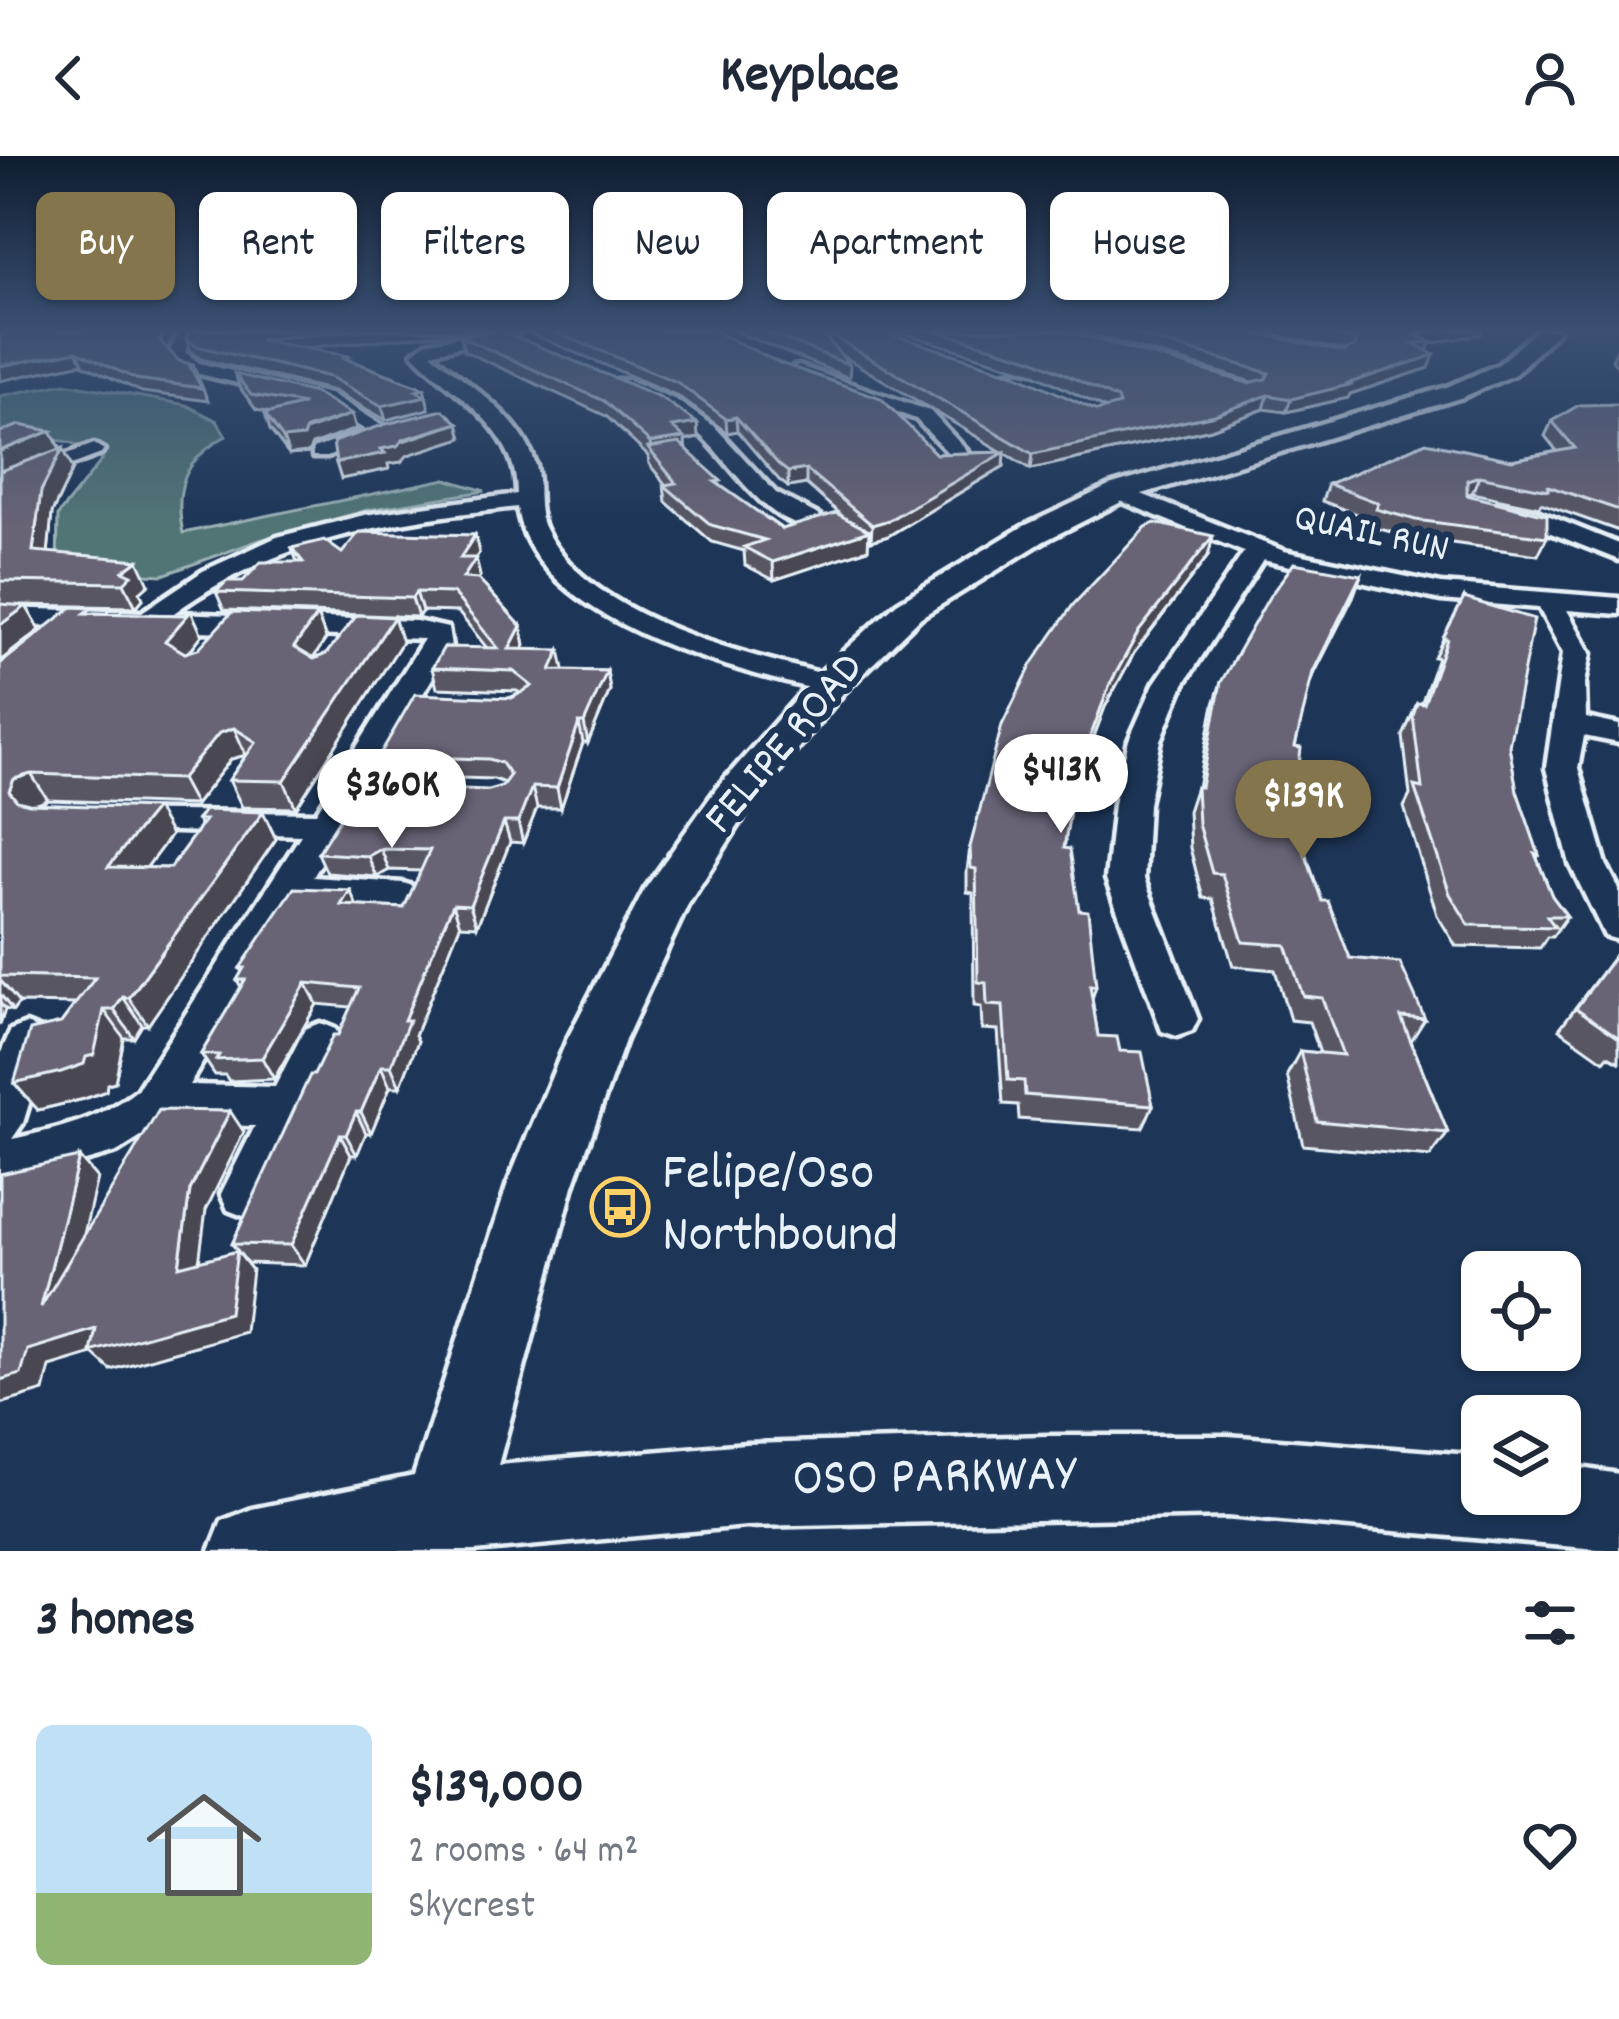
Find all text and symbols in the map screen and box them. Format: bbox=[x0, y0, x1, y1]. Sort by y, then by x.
text: Keyplace bbox=[720, 40, 899, 117]
icon: back bbox=[36, 45, 102, 111]
icon: person bbox=[1517, 45, 1583, 111]
chip: Buy bbox=[36, 192, 175, 300]
chip: Rent bbox=[199, 192, 357, 300]
chip: Filters bbox=[381, 192, 569, 300]
chip: New bbox=[593, 192, 743, 300]
chip: Apartment bbox=[767, 192, 1026, 300]
chip: House bbox=[1050, 192, 1229, 300]
street label: QUAIL RUN bbox=[1289, 493, 1453, 579]
street label: FELIPE ROAD bbox=[691, 640, 881, 850]
pin: $413K bbox=[977, 734, 1145, 836]
text: $413K bbox=[1021, 745, 1101, 800]
pin: $360K bbox=[308, 749, 476, 851]
text: $360K bbox=[344, 760, 440, 815]
pin: $139K bbox=[1219, 760, 1387, 862]
text: $139K bbox=[1262, 771, 1344, 826]
place label: Felipe/Oso Northbound bbox=[662, 1138, 898, 1277]
bus stop icon: Felipe/Oso Northbound bbox=[589, 1176, 651, 1238]
map controls bbox=[1461, 1251, 1581, 1515]
button: locate bbox=[1461, 1251, 1581, 1371]
button: layers bbox=[1461, 1395, 1581, 1515]
street label: OSO PARKWAY bbox=[792, 1439, 1079, 1521]
text: 3 homes bbox=[36, 1587, 195, 1659]
icon: filters bbox=[1517, 1590, 1583, 1656]
text: $139,000 bbox=[408, 1754, 584, 1826]
icon: home bbox=[132, 1773, 276, 1917]
icon: heart bbox=[1517, 1812, 1583, 1878]
text: 2 rooms · 64 m² bbox=[408, 1826, 638, 1881]
text: Skycrest bbox=[408, 1881, 535, 1936]

